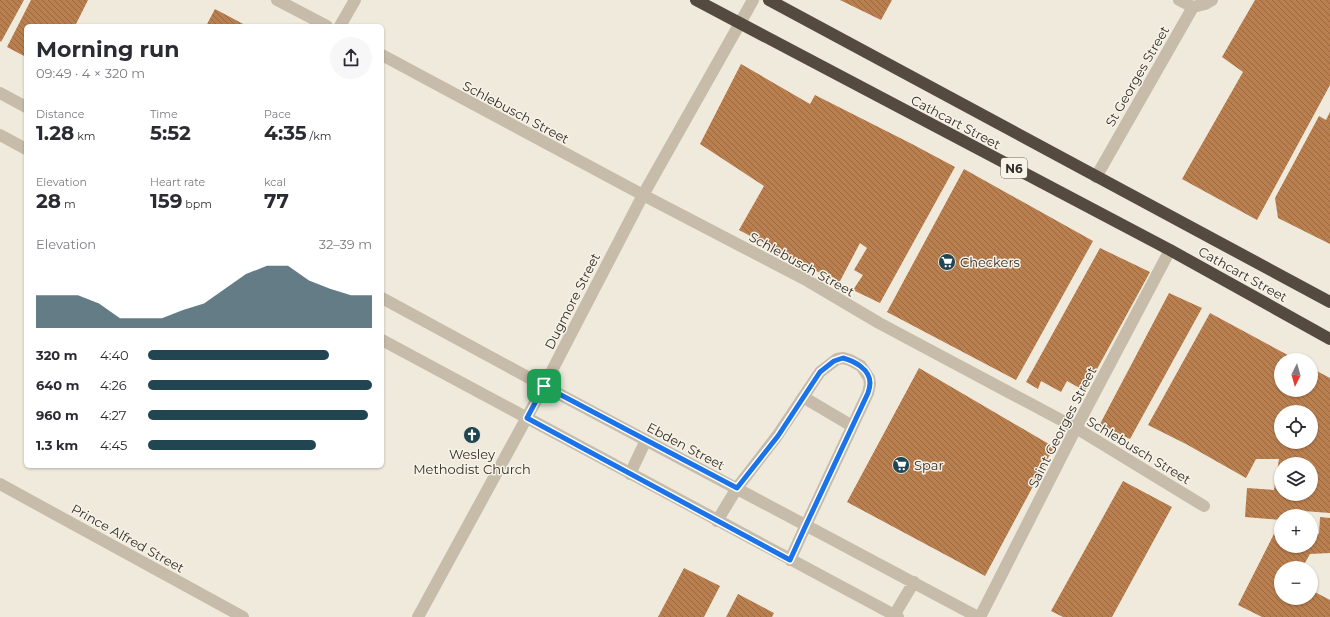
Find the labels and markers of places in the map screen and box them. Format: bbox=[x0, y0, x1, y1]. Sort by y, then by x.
supermarket icon: Checkers bbox=[937, 252, 957, 272]
place label: Checkers bbox=[960, 254, 1020, 270]
pin bbox=[527, 369, 561, 403]
church icon: Wesley Methodist Church bbox=[462, 425, 482, 445]
place label: Wesley Methodist Church bbox=[413, 446, 531, 477]
supermarket icon: Spar bbox=[891, 455, 911, 475]
place label: Spar bbox=[914, 457, 944, 473]

